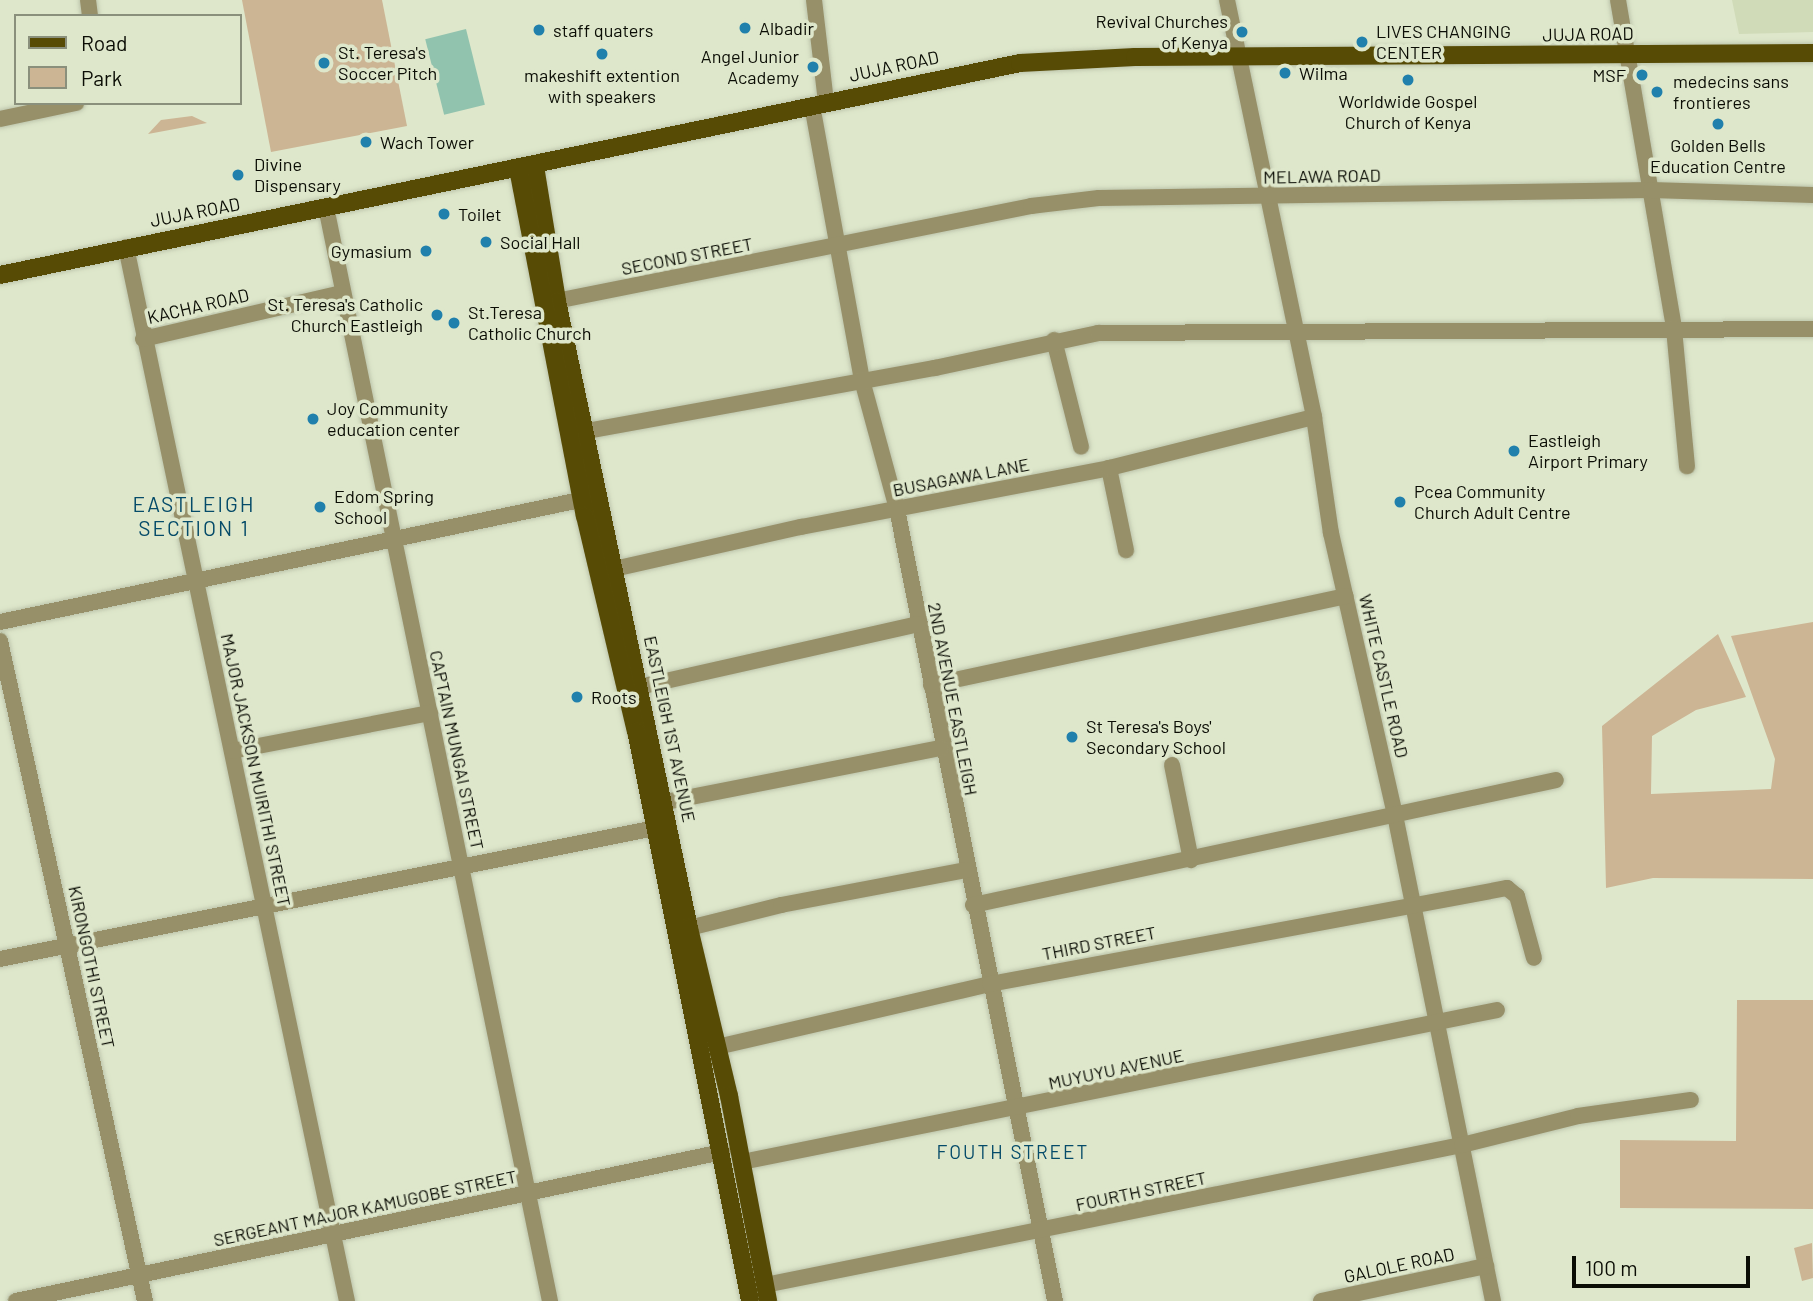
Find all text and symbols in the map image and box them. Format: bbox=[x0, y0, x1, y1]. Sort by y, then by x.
place label: Revival Churches of Kenya bbox=[1095, 11, 1228, 54]
legend bbox=[14, 14, 242, 105]
place label: Albadir bbox=[759, 17, 814, 39]
place label: staff quaters bbox=[553, 19, 653, 41]
marker: Albadir bbox=[737, 20, 753, 36]
place label: LIVES CHANGING CENTER bbox=[1376, 21, 1511, 64]
marker: staff quaters bbox=[531, 22, 547, 38]
street label: JUJA ROAD bbox=[1542, 22, 1634, 46]
marker: Revival Churches of Kenya bbox=[1234, 24, 1250, 40]
text: Road bbox=[81, 30, 127, 55]
marker: LIVES CHANGING CENTER bbox=[1354, 34, 1370, 50]
place label: St. Teresa's Soccer Pitch bbox=[338, 42, 437, 84]
marker: makeshift extention with speakers bbox=[594, 46, 610, 62]
place label: Angel Junior Academy bbox=[701, 46, 799, 88]
street label: JUJA ROAD bbox=[847, 46, 941, 86]
marker: St. Teresa's Soccer Pitch bbox=[316, 55, 332, 71]
marker: Angel Junior Academy bbox=[805, 59, 821, 75]
place label: Wilma bbox=[1299, 62, 1348, 84]
place label: MSF bbox=[1592, 64, 1626, 86]
text: Park bbox=[81, 65, 122, 90]
place label: makeshift extention with speakers bbox=[524, 65, 680, 108]
marker: Wilma bbox=[1277, 65, 1293, 81]
marker: MSF bbox=[1632, 65, 1652, 85]
place label: medecins sans frontieres bbox=[1673, 71, 1789, 114]
marker: Worldwide Gospel Church of Kenya bbox=[1400, 72, 1416, 88]
marker: medecins sans frontieres bbox=[1647, 82, 1667, 102]
place label: Worldwide Gospel Church of Kenya bbox=[1339, 91, 1477, 134]
marker: Golden Bells Education Centre bbox=[1710, 116, 1726, 132]
place label: Wach Tower bbox=[380, 131, 474, 153]
marker: Wach Tower bbox=[358, 134, 374, 150]
place label: Golden Bells Education Centre bbox=[1650, 135, 1786, 178]
place label: Divine Dispensary bbox=[254, 154, 341, 196]
street label: MELAWA ROAD bbox=[1263, 164, 1381, 188]
marker: Divine Dispensary bbox=[228, 165, 248, 185]
street label: JUJA ROAD bbox=[148, 193, 242, 231]
place label: Toilet bbox=[458, 203, 502, 225]
marker: Toilet bbox=[436, 206, 452, 222]
place label: Social Hall bbox=[500, 231, 580, 253]
street label: SECOND STREET bbox=[619, 233, 755, 279]
marker: Social Hall bbox=[478, 234, 494, 250]
place label: Gymasium bbox=[331, 240, 412, 262]
marker: Gymasium bbox=[418, 243, 434, 259]
street label: KACHA ROAD bbox=[145, 284, 251, 328]
place label: St. Teresa's Catholic Church Eastleigh bbox=[267, 294, 423, 336]
place label: St.Teresa Catholic Church bbox=[468, 302, 591, 344]
marker: St. Teresa's Catholic Church Eastleigh bbox=[429, 307, 445, 323]
marker: St.Teresa Catholic Church bbox=[446, 315, 462, 331]
place label: Joy Community education center bbox=[327, 398, 460, 440]
marker: Joy Community education center bbox=[305, 411, 321, 427]
place label: Eastleigh Airport Primary bbox=[1528, 430, 1648, 472]
marker: Eastleigh Airport Primary bbox=[1506, 443, 1522, 459]
street label: BUSAGAWA LANE bbox=[891, 453, 1031, 501]
place label: Pcea Community Church Adult Centre bbox=[1414, 481, 1571, 524]
place label: Edom Spring School bbox=[334, 486, 434, 528]
district label: EASTLEIGH SECTION 1 bbox=[134, 491, 254, 541]
marker: Pcea Community Church Adult Centre bbox=[1392, 494, 1408, 510]
marker: Edom Spring School bbox=[312, 499, 328, 515]
street label: WHITE CASTLE ROAD bbox=[1355, 592, 1413, 760]
street label: 2ND AVENUE EASTLEIGH bbox=[924, 601, 982, 797]
street label: MAJOR JACKSON MUIRITHI STREET bbox=[216, 631, 296, 909]
street label: EASTLEIGH 1ST AVENUE bbox=[640, 634, 700, 824]
street label: CAPTAIN MUNGAI STREET bbox=[425, 648, 489, 852]
place label: Roots bbox=[591, 686, 637, 708]
marker: Roots bbox=[569, 689, 585, 705]
place label: St Teresa's Boys' Secondary School bbox=[1086, 716, 1226, 758]
marker: St Teresa's Boys' Secondary School bbox=[1064, 729, 1080, 745]
street label: KIRONGOTHI STREET bbox=[64, 884, 120, 1050]
street label: THIRD STREET bbox=[1040, 921, 1158, 965]
street label: MUYUYU AVENUE bbox=[1046, 1044, 1186, 1094]
district label: FOUTH STREET bbox=[938, 1141, 1088, 1163]
street label: SERGEANT MAJOR KAMUGOBE STREET bbox=[211, 1165, 519, 1251]
street label: FOURTH STREET bbox=[1074, 1167, 1208, 1215]
scale bar bbox=[1575, 1242, 1754, 1286]
street label: GALOLE ROAD bbox=[1342, 1243, 1456, 1287]
text: 100 m bbox=[1585, 1255, 1638, 1280]

